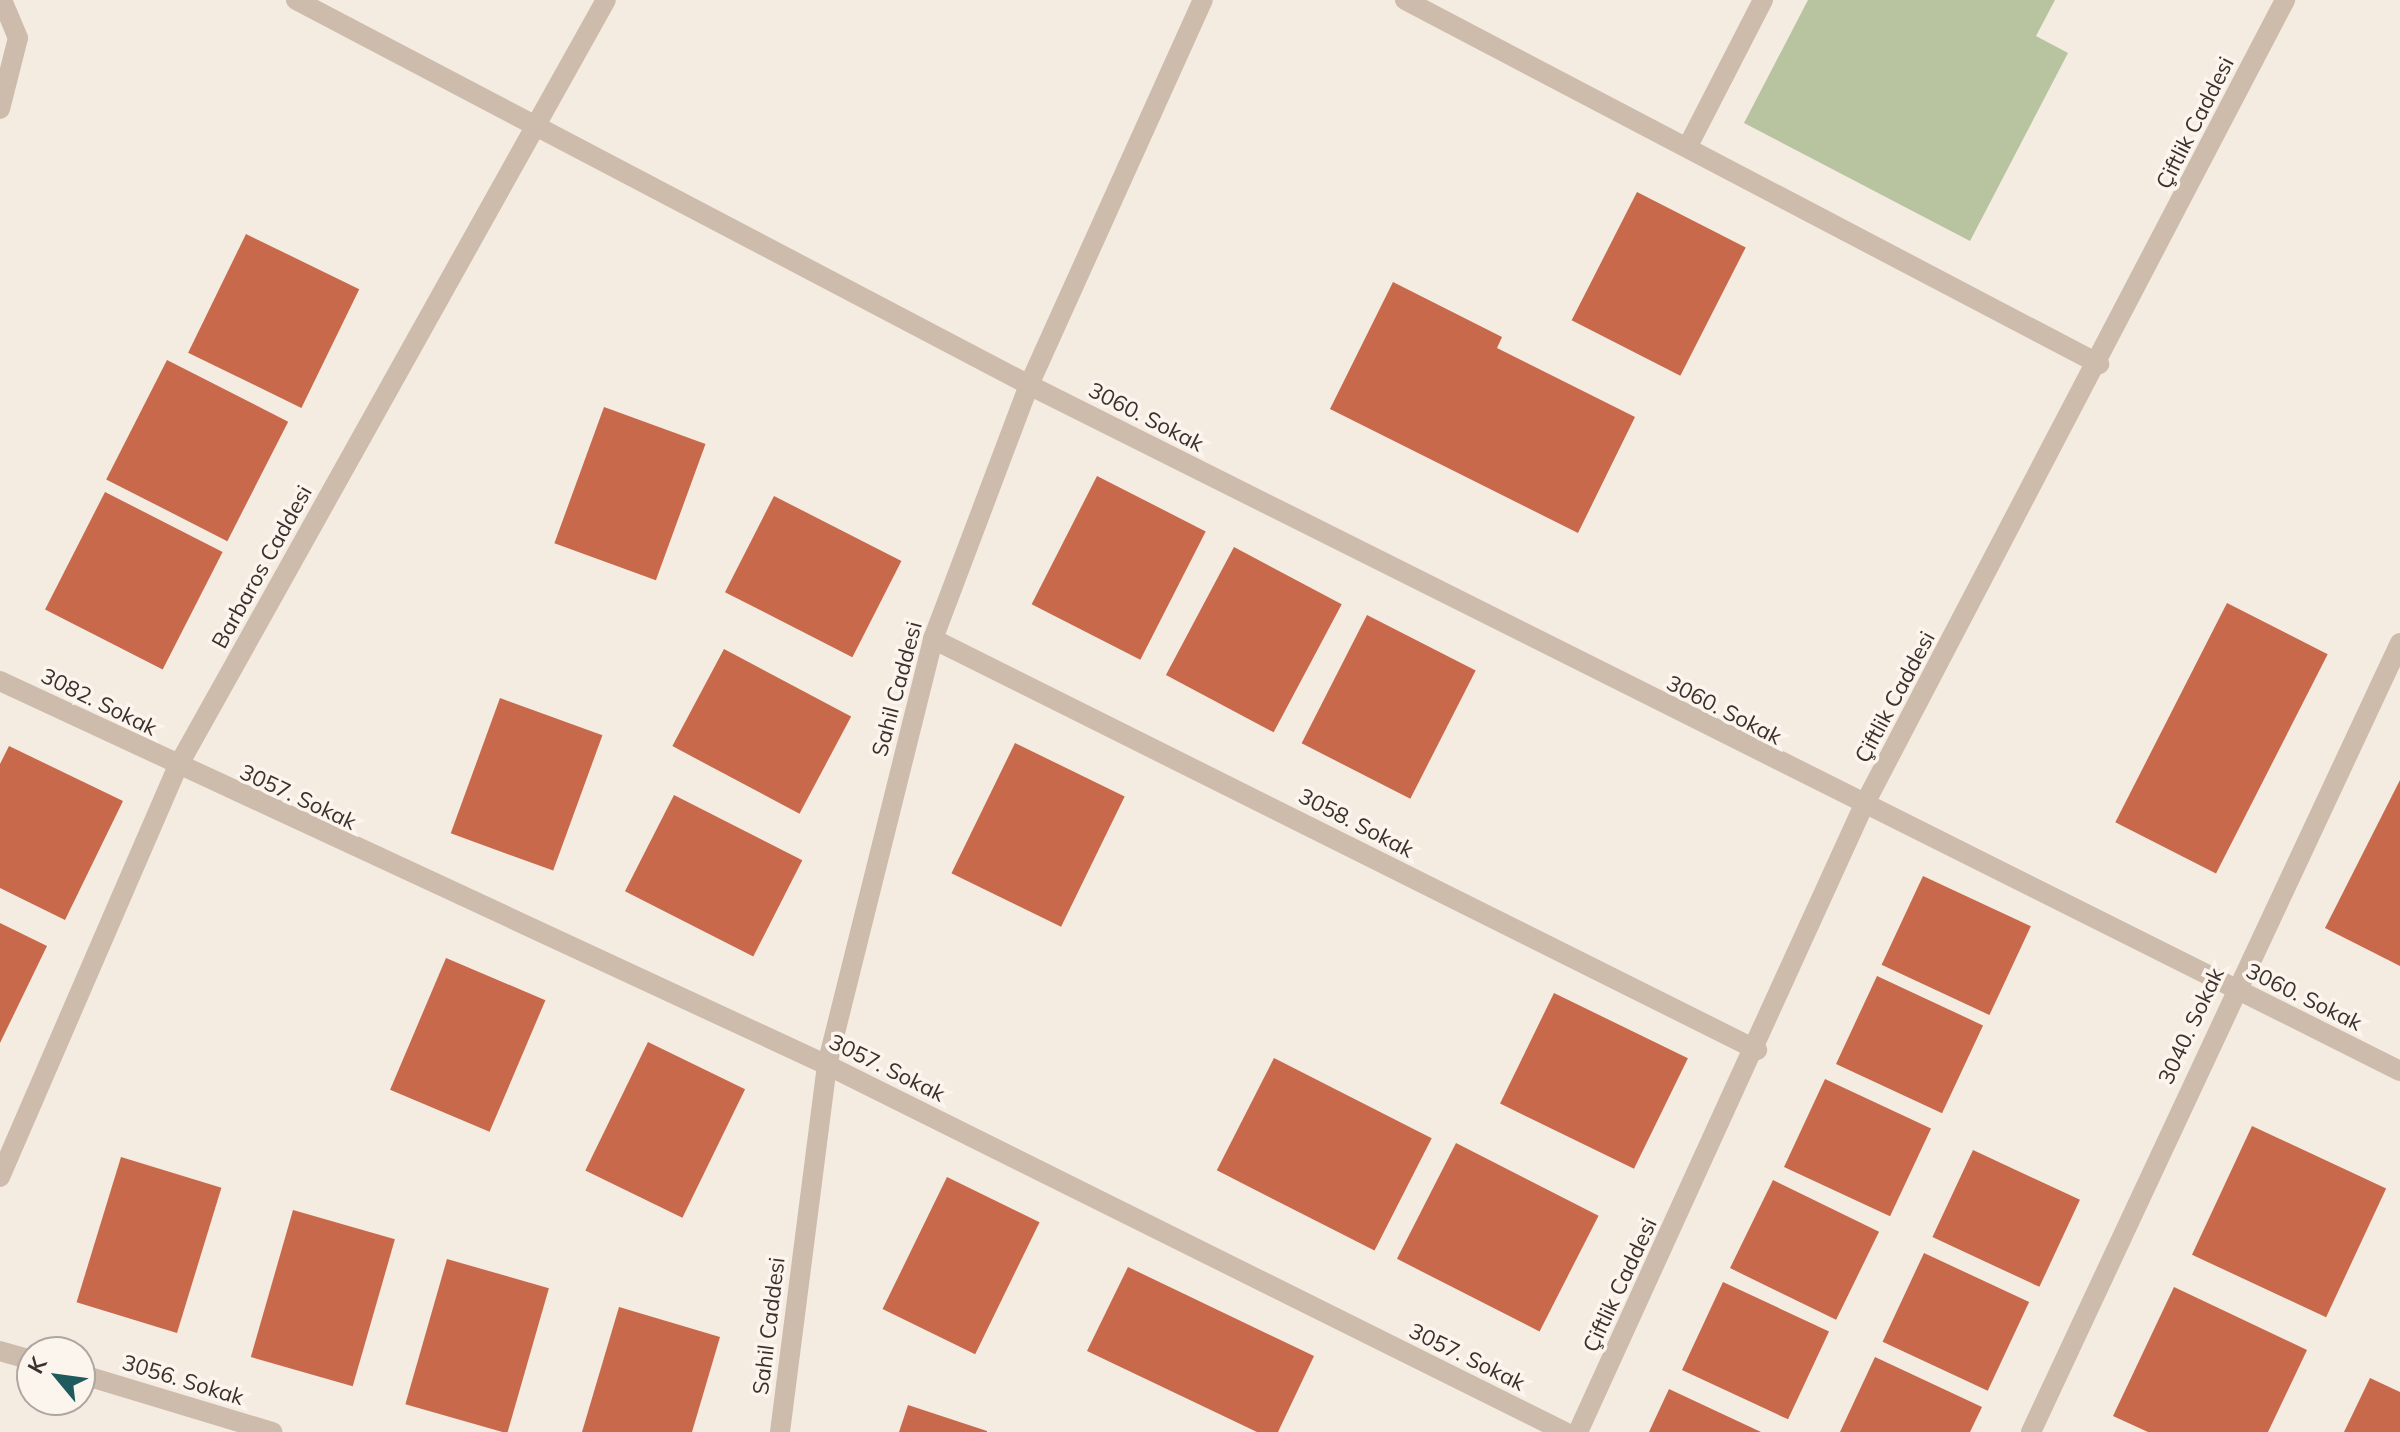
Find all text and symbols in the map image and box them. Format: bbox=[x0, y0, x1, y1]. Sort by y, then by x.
street label: Çiftlik Caddesi bbox=[2150, 52, 2240, 194]
street label: 3060. Sokak bbox=[1084, 377, 1208, 457]
street label: Barbaros Caddesi bbox=[206, 481, 318, 653]
street label: Sahil Caddesi bbox=[866, 619, 928, 759]
street label: Çiftlik Caddesi bbox=[1849, 627, 1941, 767]
street label: 3082. Sokak bbox=[37, 663, 161, 741]
street label: 3060. Sokak bbox=[1662, 670, 1786, 750]
street label: 3057. Sokak bbox=[236, 759, 360, 835]
street label: 3058. Sokak bbox=[1294, 783, 1418, 863]
street label: 3060. Sokak bbox=[2242, 958, 2366, 1036]
street label: 3040. Sokak bbox=[2153, 964, 2229, 1088]
street label: 3057. Sokak bbox=[825, 1029, 949, 1107]
street label: Çiftlik Caddesi bbox=[1577, 1214, 1663, 1356]
street label: Sahil Caddesi bbox=[747, 1256, 791, 1396]
street label: 3057. Sokak bbox=[1405, 1318, 1529, 1396]
north arrow bbox=[16, 1336, 96, 1416]
street label: 3056. Sokak bbox=[119, 1349, 247, 1411]
text: K bbox=[21, 1352, 53, 1379]

